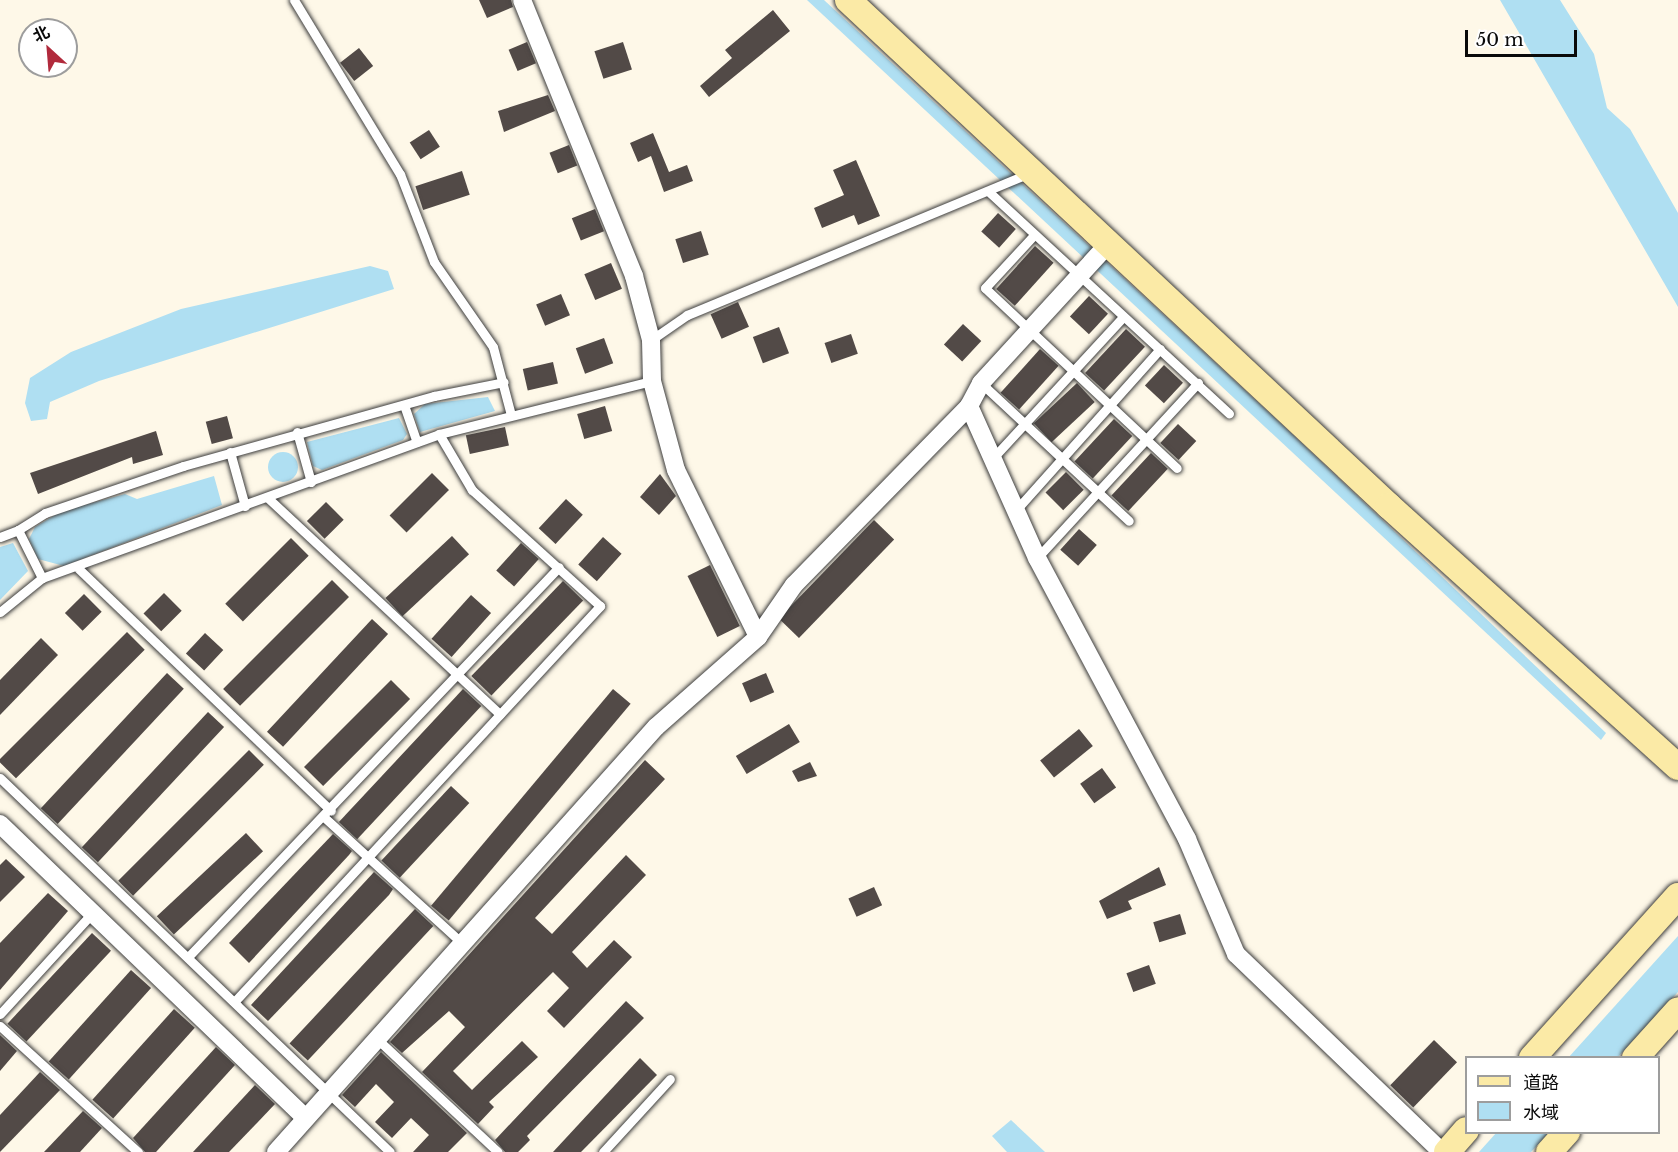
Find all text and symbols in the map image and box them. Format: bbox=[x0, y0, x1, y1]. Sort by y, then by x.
north arrow bbox=[18, 18, 78, 78]
scale bar bbox=[1468, 18, 1580, 56]
text: 北 bbox=[29, 21, 53, 46]
text: 50 m bbox=[1476, 29, 1524, 51]
legend bbox=[1465, 1056, 1660, 1134]
text: 道路 bbox=[1523, 1072, 1559, 1094]
text: 水域 bbox=[1523, 1102, 1559, 1124]

